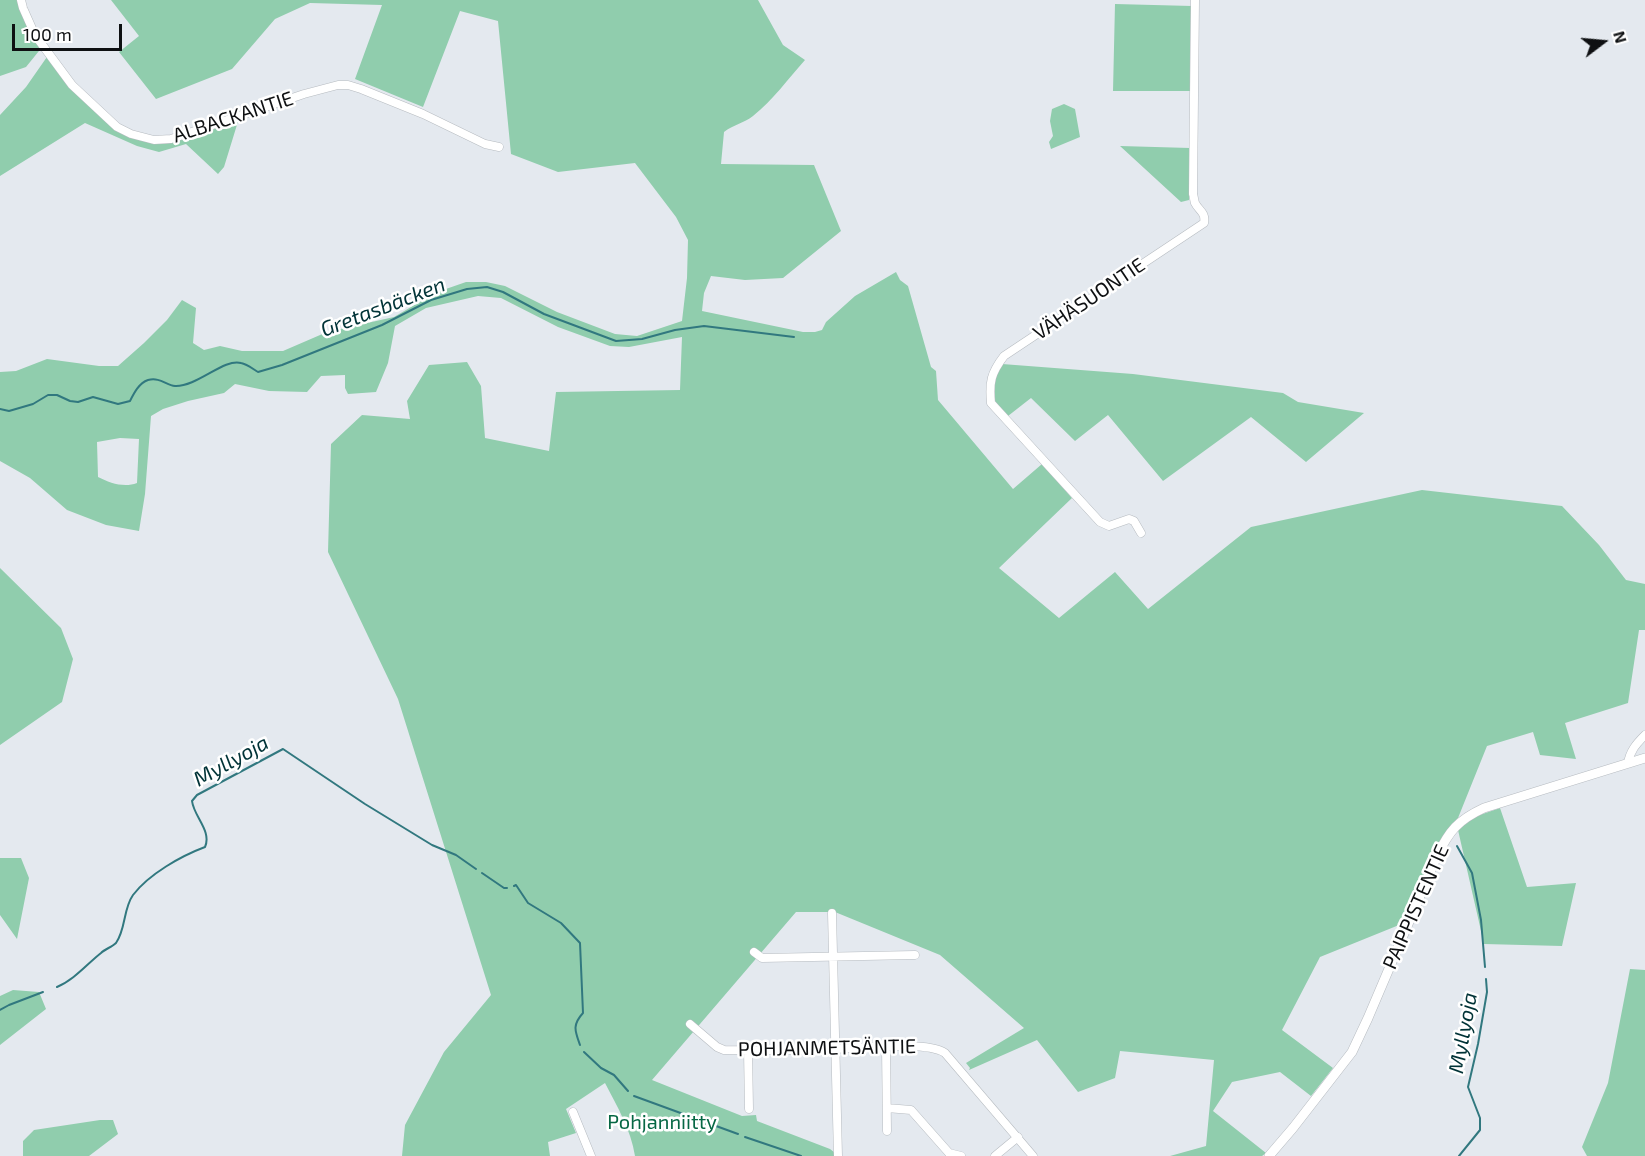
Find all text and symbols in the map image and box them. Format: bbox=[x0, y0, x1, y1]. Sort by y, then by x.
scale bar bbox=[15, 12, 124, 50]
north arrow bbox=[1573, 12, 1633, 72]
text: 100 m bbox=[23, 23, 72, 45]
text: N bbox=[1610, 29, 1632, 45]
street label: ALBACKANTIE bbox=[170, 86, 296, 148]
street label: VÄHÄSUONTIE bbox=[1028, 253, 1150, 345]
water label: Gretasbäcken bbox=[317, 272, 449, 342]
water label: Myllyoja bbox=[189, 730, 273, 792]
street label: PAIPPISTENTIE bbox=[1378, 841, 1454, 973]
water label: Myllyoja bbox=[1443, 990, 1483, 1076]
street label: POHJANMETSÄNTIE bbox=[738, 1034, 916, 1062]
park label: Pohjanniitty bbox=[607, 1110, 717, 1134]

